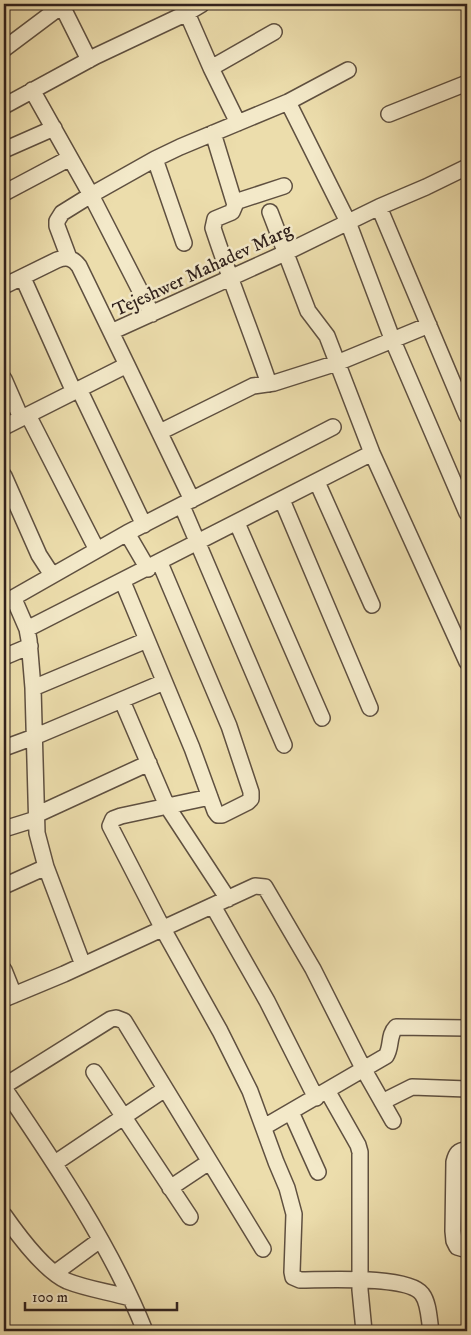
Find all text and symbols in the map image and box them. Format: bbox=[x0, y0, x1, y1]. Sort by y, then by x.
street label: Tejeshwer Mahadev Marg bbox=[109, 218, 297, 322]
scale bar bbox=[25, 1280, 178, 1312]
text: 100 m bbox=[32, 1288, 68, 1307]

